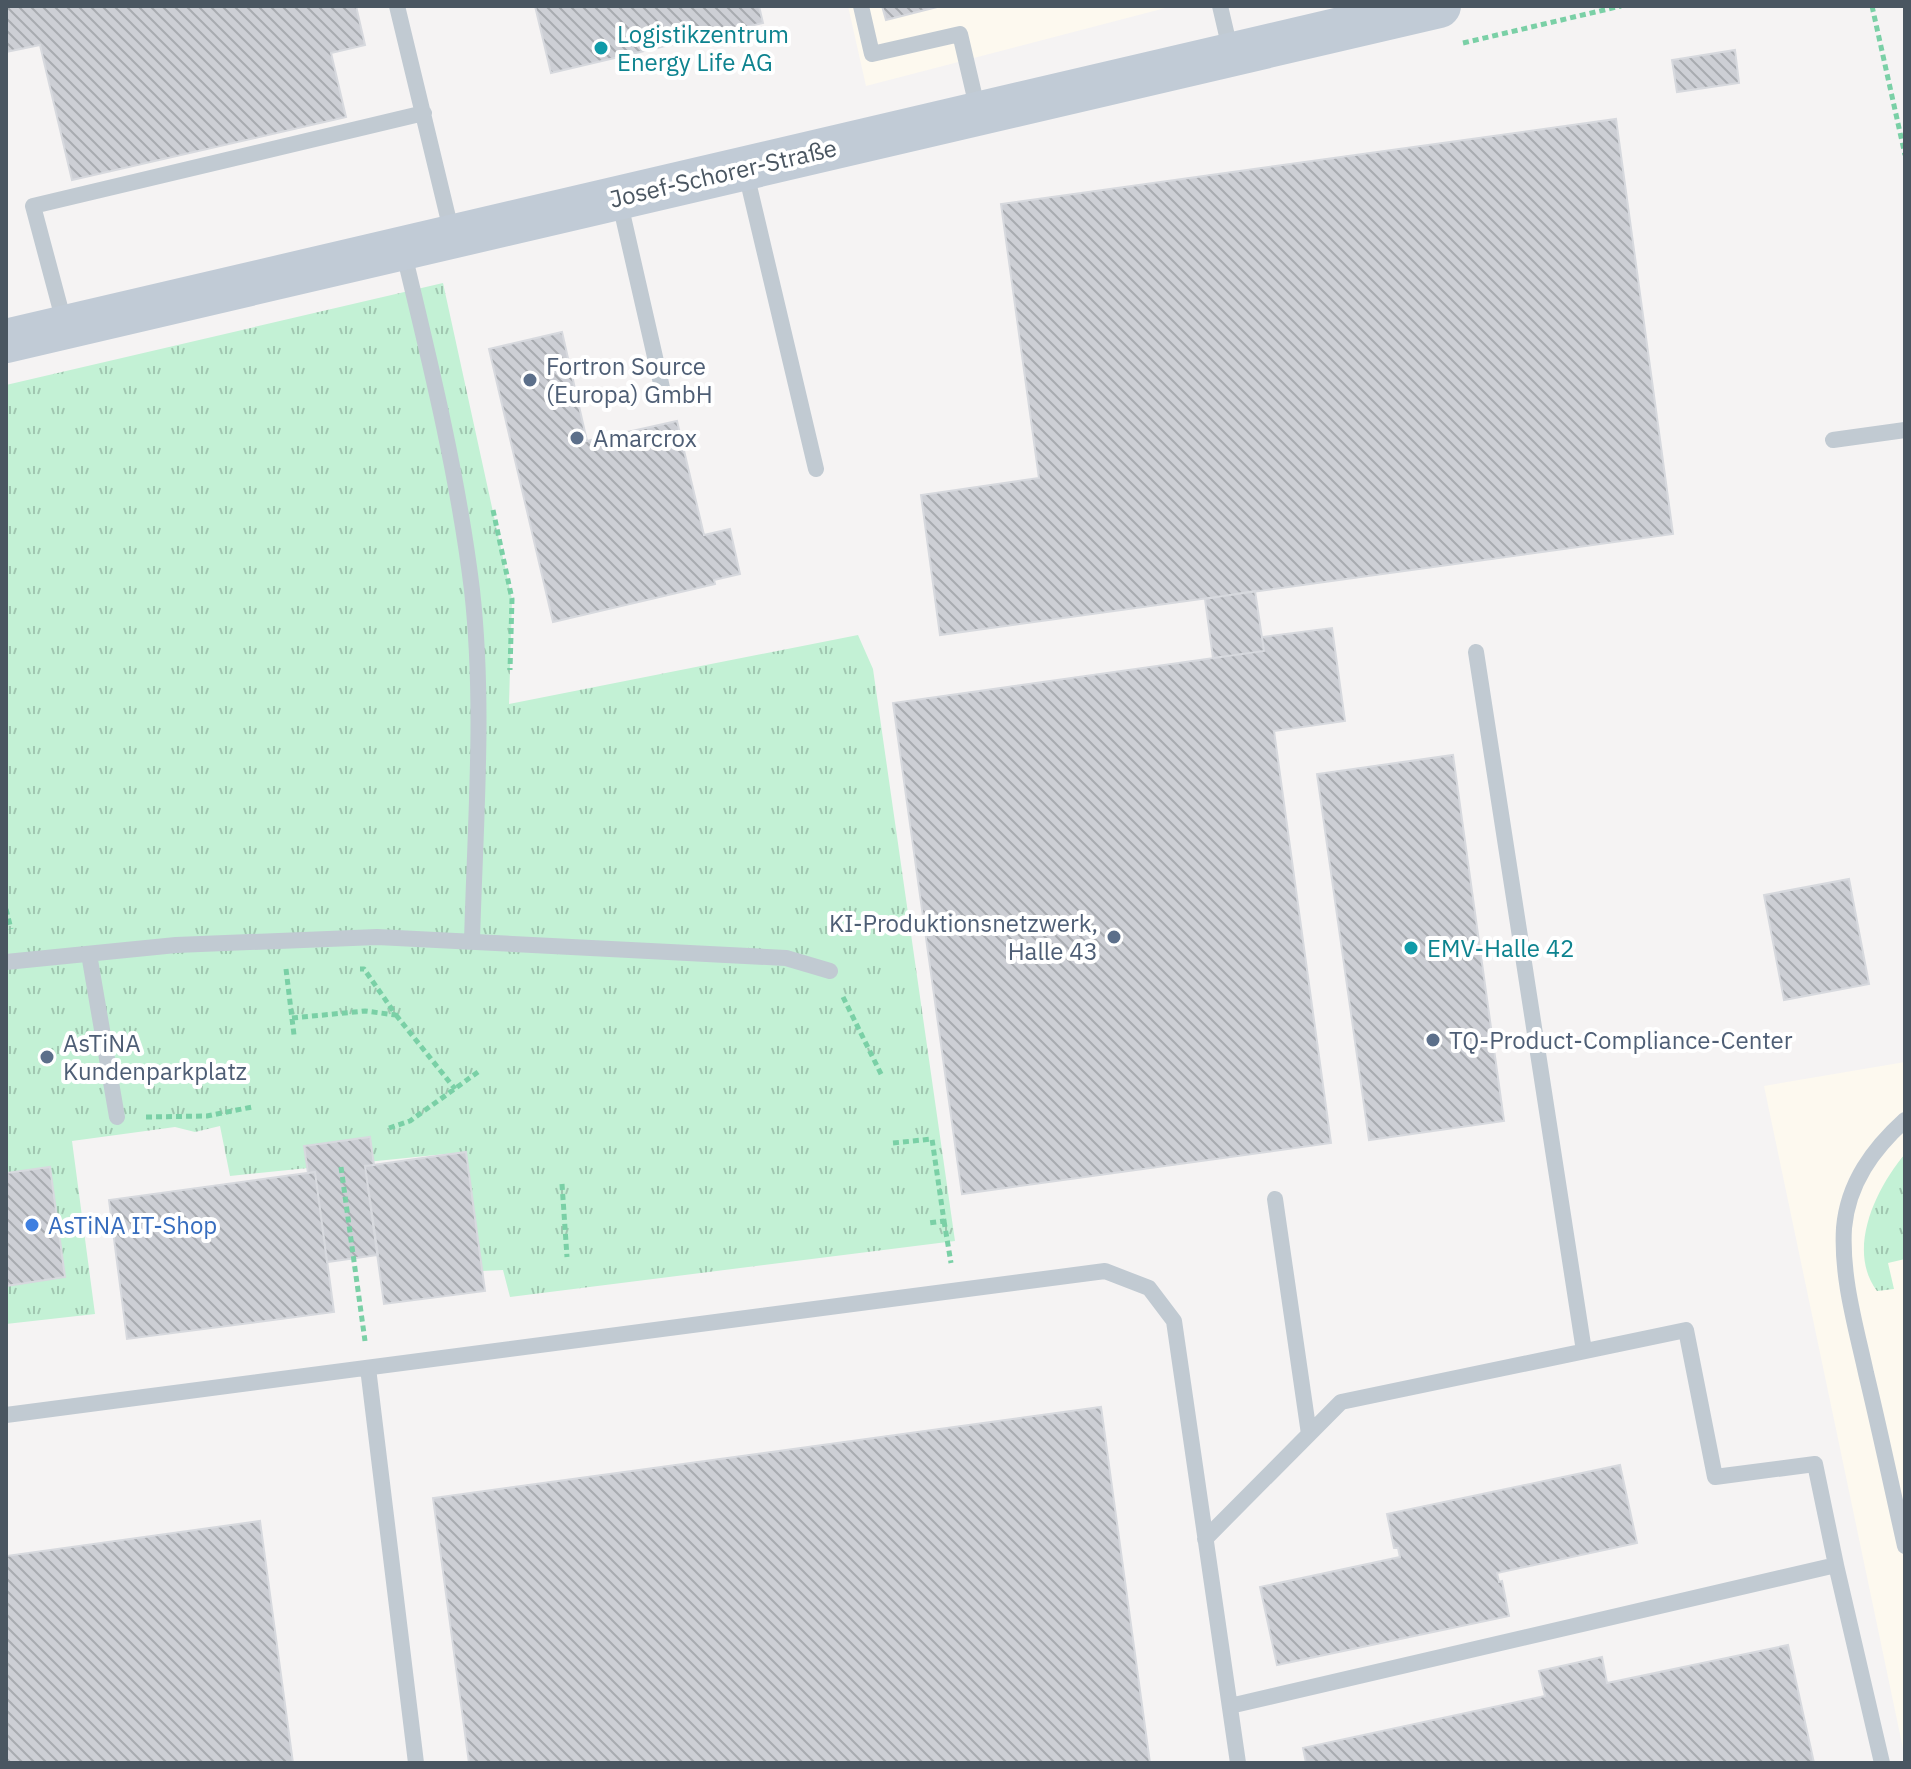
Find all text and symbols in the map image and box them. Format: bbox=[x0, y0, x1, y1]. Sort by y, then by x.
place label: Logistikzentrum Energy Life AG bbox=[617, 18, 789, 78]
marker: Logistikzentrum Energy Life AG bbox=[592, 39, 610, 57]
street label: Josef-Schorer-Straße bbox=[606, 131, 840, 215]
place label: Fortron Source (Europa) GmbH bbox=[546, 350, 713, 410]
marker: Fortron Source (Europa) GmbH bbox=[521, 371, 539, 389]
place label: Amarcrox bbox=[593, 422, 697, 454]
marker: Amarcrox bbox=[568, 429, 586, 447]
place label: KI-Produktionsnetzwerk, Halle 43 bbox=[829, 907, 1098, 967]
marker: KI-Produktionsnetzwerk, Halle 43 bbox=[1105, 928, 1123, 946]
place label: EMV-Halle 42 bbox=[1427, 932, 1574, 964]
marker: EMV-Halle 42 bbox=[1402, 939, 1420, 957]
place label: TQ-Product-Compliance-Center bbox=[1449, 1024, 1793, 1056]
place label: AsTiNA Kundenparkplatz bbox=[63, 1027, 247, 1087]
marker: TQ-Product-Compliance-Center bbox=[1424, 1031, 1442, 1049]
marker: AsTiNA Kundenparkplatz bbox=[38, 1048, 56, 1066]
place label: AsTiNA IT-Shop bbox=[48, 1209, 217, 1241]
marker: AsTiNA IT-Shop bbox=[23, 1216, 41, 1234]

